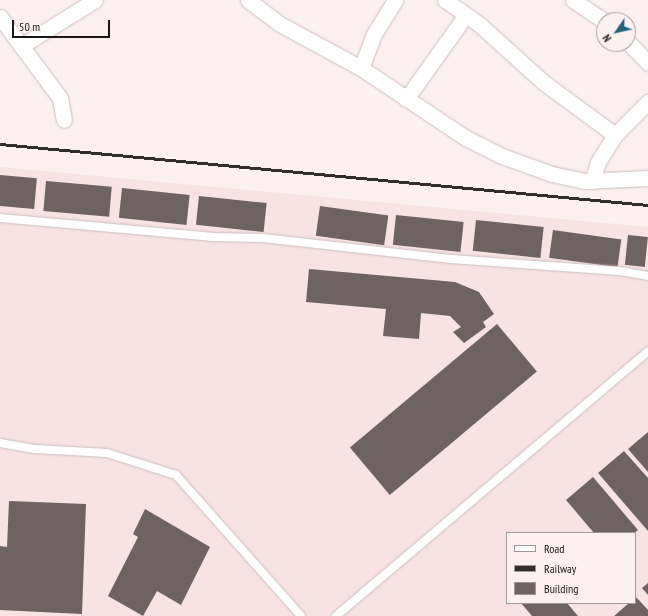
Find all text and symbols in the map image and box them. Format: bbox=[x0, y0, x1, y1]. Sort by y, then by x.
scale bar bbox=[14, 12, 112, 38]
north arrow bbox=[596, 12, 636, 52]
text: 50 m bbox=[19, 19, 40, 34]
text: N bbox=[599, 32, 614, 45]
legend bbox=[506, 532, 636, 604]
text: Road bbox=[544, 541, 564, 556]
text: Railway bbox=[544, 561, 576, 576]
text: Building bbox=[544, 581, 579, 596]

